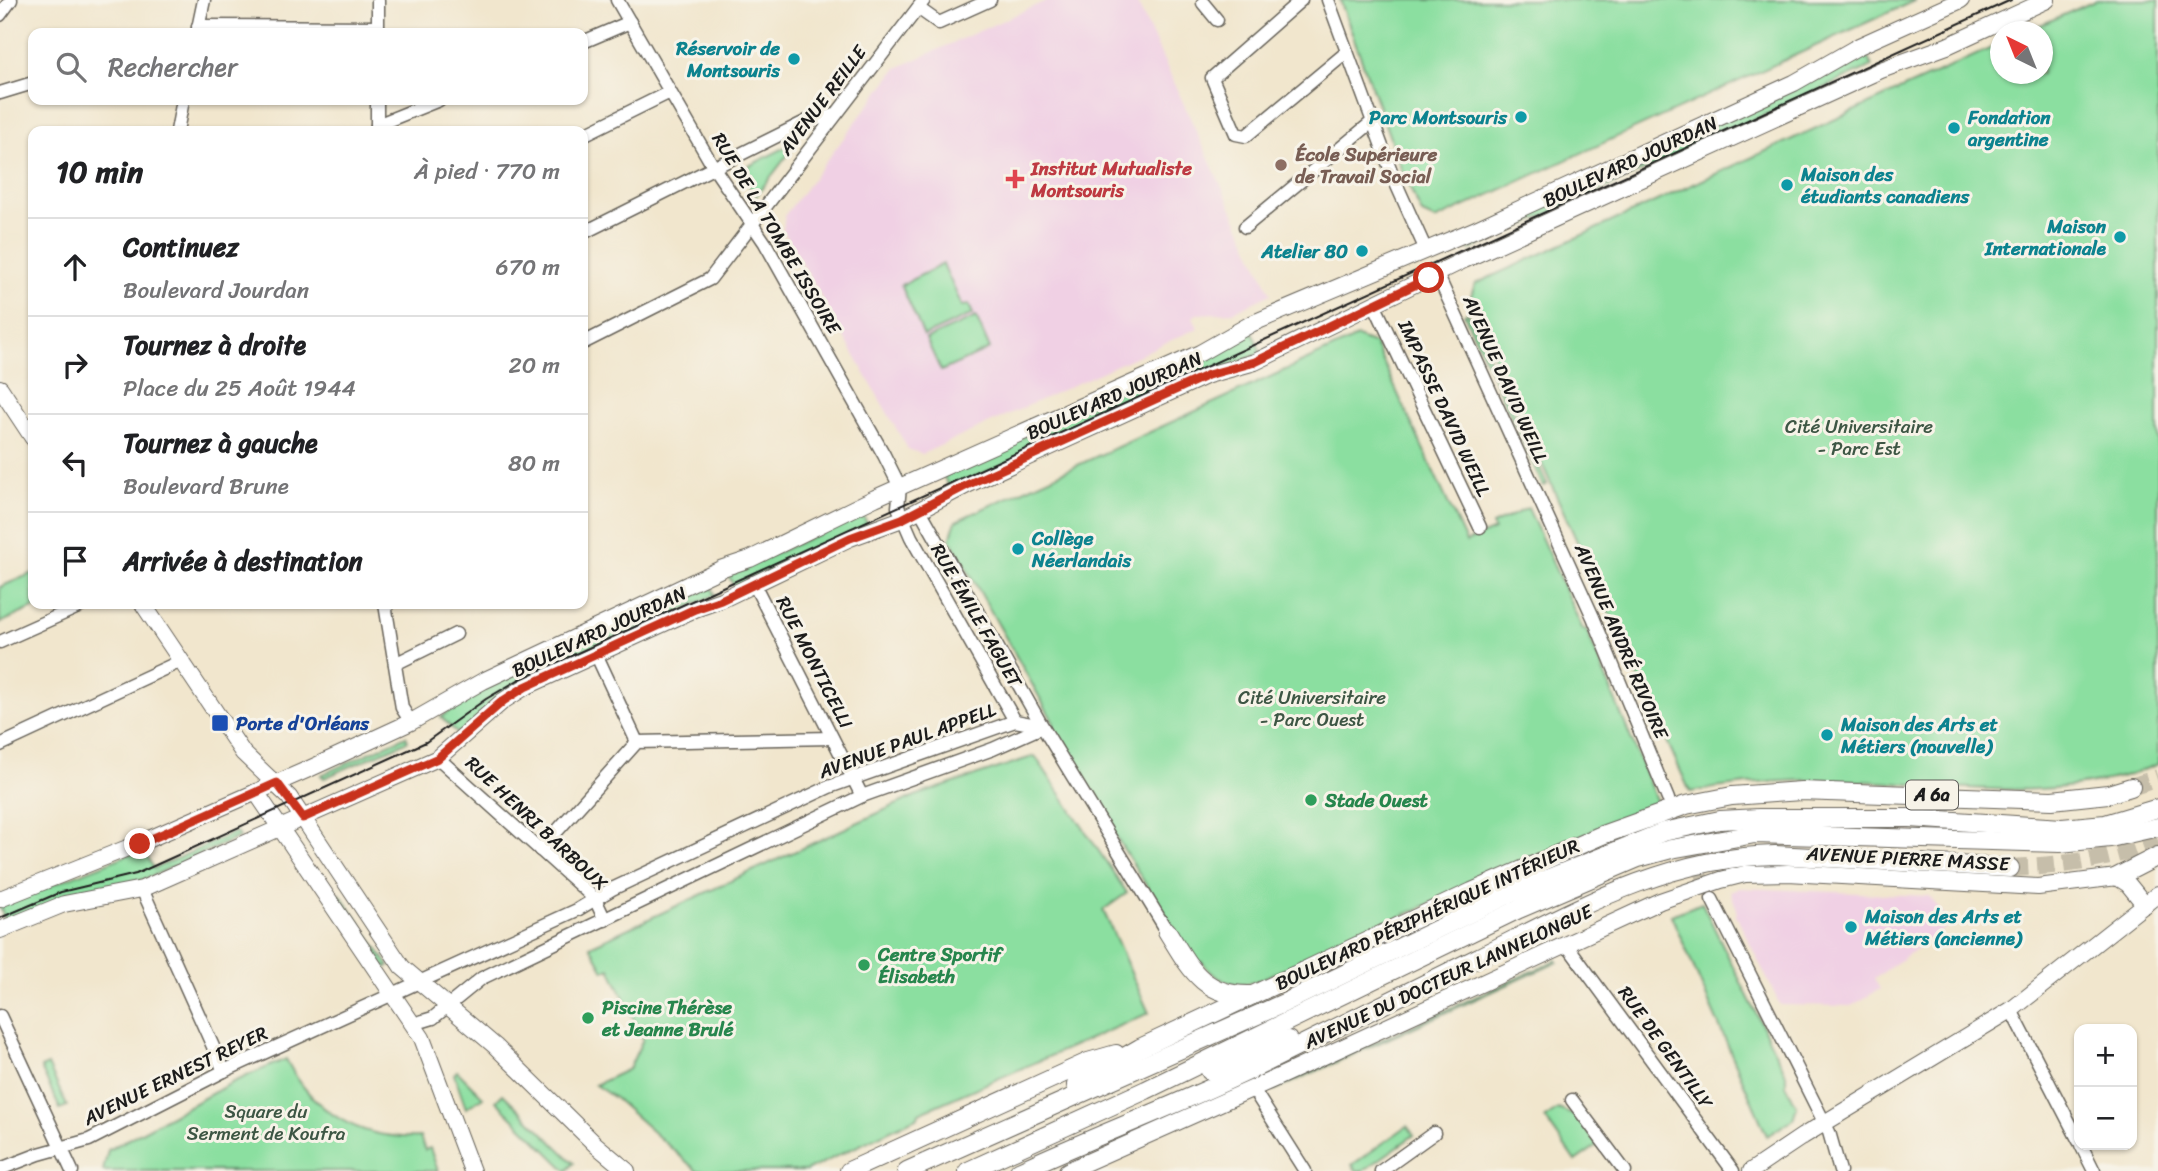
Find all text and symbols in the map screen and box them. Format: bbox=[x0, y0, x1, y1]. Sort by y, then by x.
north arrow bbox=[1990, 21, 2053, 84]
search box bbox=[28, 28, 588, 105]
place label: Réservoir de Montsouris bbox=[675, 32, 781, 87]
street label: AVENUE REILLE bbox=[769, 37, 876, 163]
text: Rechercher bbox=[108, 44, 238, 90]
icon: search bbox=[52, 48, 90, 86]
marker: Réservoir de Montsouris bbox=[786, 51, 802, 67]
place label: Parc Montsouris bbox=[1369, 101, 1508, 134]
place label: Fondation argentine bbox=[1967, 101, 2051, 156]
street label: BOULEVARD JOURDAN bbox=[1537, 106, 1723, 216]
marker: Parc Montsouris bbox=[1513, 109, 1529, 125]
marker: Fondation argentine bbox=[1946, 120, 1962, 136]
street label: RUE DE LA TOMBE ISSOIRE bbox=[703, 126, 851, 342]
place label: École Supérieure de Travail Social bbox=[1295, 138, 1437, 193]
text: 10 min bbox=[56, 145, 143, 199]
text: À pied · 770 m bbox=[414, 151, 560, 192]
place label: Institut Mutualiste Montsouris bbox=[1030, 152, 1192, 207]
marker: École Supérieure de Travail Social bbox=[1273, 157, 1289, 173]
place label: Maison des étudiants canadiens bbox=[1800, 158, 1970, 213]
marker: Institut Mutualiste Montsouris bbox=[1005, 169, 1025, 189]
marker: Maison des étudiants canadiens bbox=[1779, 177, 1795, 193]
place label: Maison Internationale bbox=[1984, 210, 2107, 265]
text: Continuez bbox=[123, 224, 239, 270]
marker: Maison Internationale bbox=[2112, 229, 2128, 245]
place label: Atelier 80 bbox=[1260, 235, 1348, 268]
marker: Atelier 80 bbox=[1354, 243, 1370, 259]
text: 670 m bbox=[496, 247, 560, 288]
icon: ahead bbox=[56, 248, 94, 286]
route start bbox=[1413, 262, 1444, 293]
text: Boulevard Jourdan bbox=[123, 270, 309, 311]
street label: AVENUE DAVID WEILL bbox=[1453, 289, 1558, 469]
street label: IMPASSE DAVID WEILL bbox=[1389, 313, 1500, 502]
text: Tournez à droite bbox=[123, 322, 306, 368]
street label: BOULEVARD JOURDAN bbox=[1021, 342, 1208, 449]
text: 20 m bbox=[509, 345, 560, 386]
icon: right bbox=[56, 346, 94, 384]
text: Place du 25 Août 1944 bbox=[123, 368, 356, 409]
park label: Cité Universitaire - Parc Est bbox=[1785, 410, 1933, 465]
text: Tournez à gauche bbox=[123, 420, 318, 466]
text: 80 m bbox=[508, 443, 560, 484]
icon: left bbox=[56, 444, 94, 482]
text: Boulevard Brune bbox=[123, 466, 289, 507]
place label: Collège Néerlandais bbox=[1031, 522, 1133, 577]
street label: RUE ÉMILE FAGUET bbox=[922, 537, 1032, 695]
street label: AVENUE ANDRÉ RIVOIRE bbox=[1565, 537, 1678, 745]
text: Arrivée à destination bbox=[123, 538, 363, 584]
marker: Collège Néerlandais bbox=[1010, 541, 1026, 557]
icon: arrive bbox=[56, 542, 94, 580]
street label: BOULEVARD JOURDAN bbox=[506, 576, 692, 686]
street label: RUE MONTICELLI bbox=[767, 590, 862, 735]
park label: Cité Universitaire - Parc Ouest bbox=[1238, 681, 1386, 736]
street label: AVENUE PAUL APPELL bbox=[813, 693, 1001, 788]
place label: Porte d'Orléans bbox=[236, 707, 370, 740]
place label: Maison des Arts et Métiers (nouvelle) bbox=[1840, 708, 1998, 763]
marker: Porte d'Orléans bbox=[210, 713, 230, 733]
marker: Maison des Arts et Métiers (nouvelle) bbox=[1819, 727, 1835, 743]
street label: RUE HENRI BARBOUX bbox=[457, 748, 616, 899]
road number: A 6a bbox=[1906, 780, 1958, 810]
place label: Stade Ouest bbox=[1324, 784, 1429, 817]
marker: Stade Ouest bbox=[1303, 792, 1319, 808]
route end bbox=[124, 828, 155, 859]
street label: BOULEVARD PÉRIPHÉRIQUE INTÉRIEUR bbox=[1270, 829, 1585, 1000]
street label: AVENUE PIERRE MASSE bbox=[1805, 837, 2012, 880]
street label: AVENUE DU DOCTEUR LANNELONGUE bbox=[1297, 894, 1599, 1058]
place label: Maison des Arts et Métiers (ancienne) bbox=[1864, 900, 2023, 955]
marker: Maison des Arts et Métiers (ancienne) bbox=[1843, 919, 1859, 935]
place label: Centre Sportif Élisabeth bbox=[877, 938, 1005, 993]
marker: Centre Sportif Élisabeth bbox=[856, 957, 872, 973]
street label: RUE DE GENTILLY bbox=[1609, 979, 1723, 1117]
place label: Piscine Thérèse et Jeanne Brulé bbox=[601, 991, 734, 1046]
marker: Piscine Thérèse et Jeanne Brulé bbox=[580, 1010, 596, 1026]
street label: AVENUE ERNEST REYER bbox=[77, 1016, 273, 1135]
map controls bbox=[2074, 1024, 2137, 1150]
button: + bbox=[2074, 1024, 2137, 1087]
button: − bbox=[2074, 1087, 2137, 1150]
park label: Square du Serment de Koufra bbox=[187, 1095, 346, 1150]

